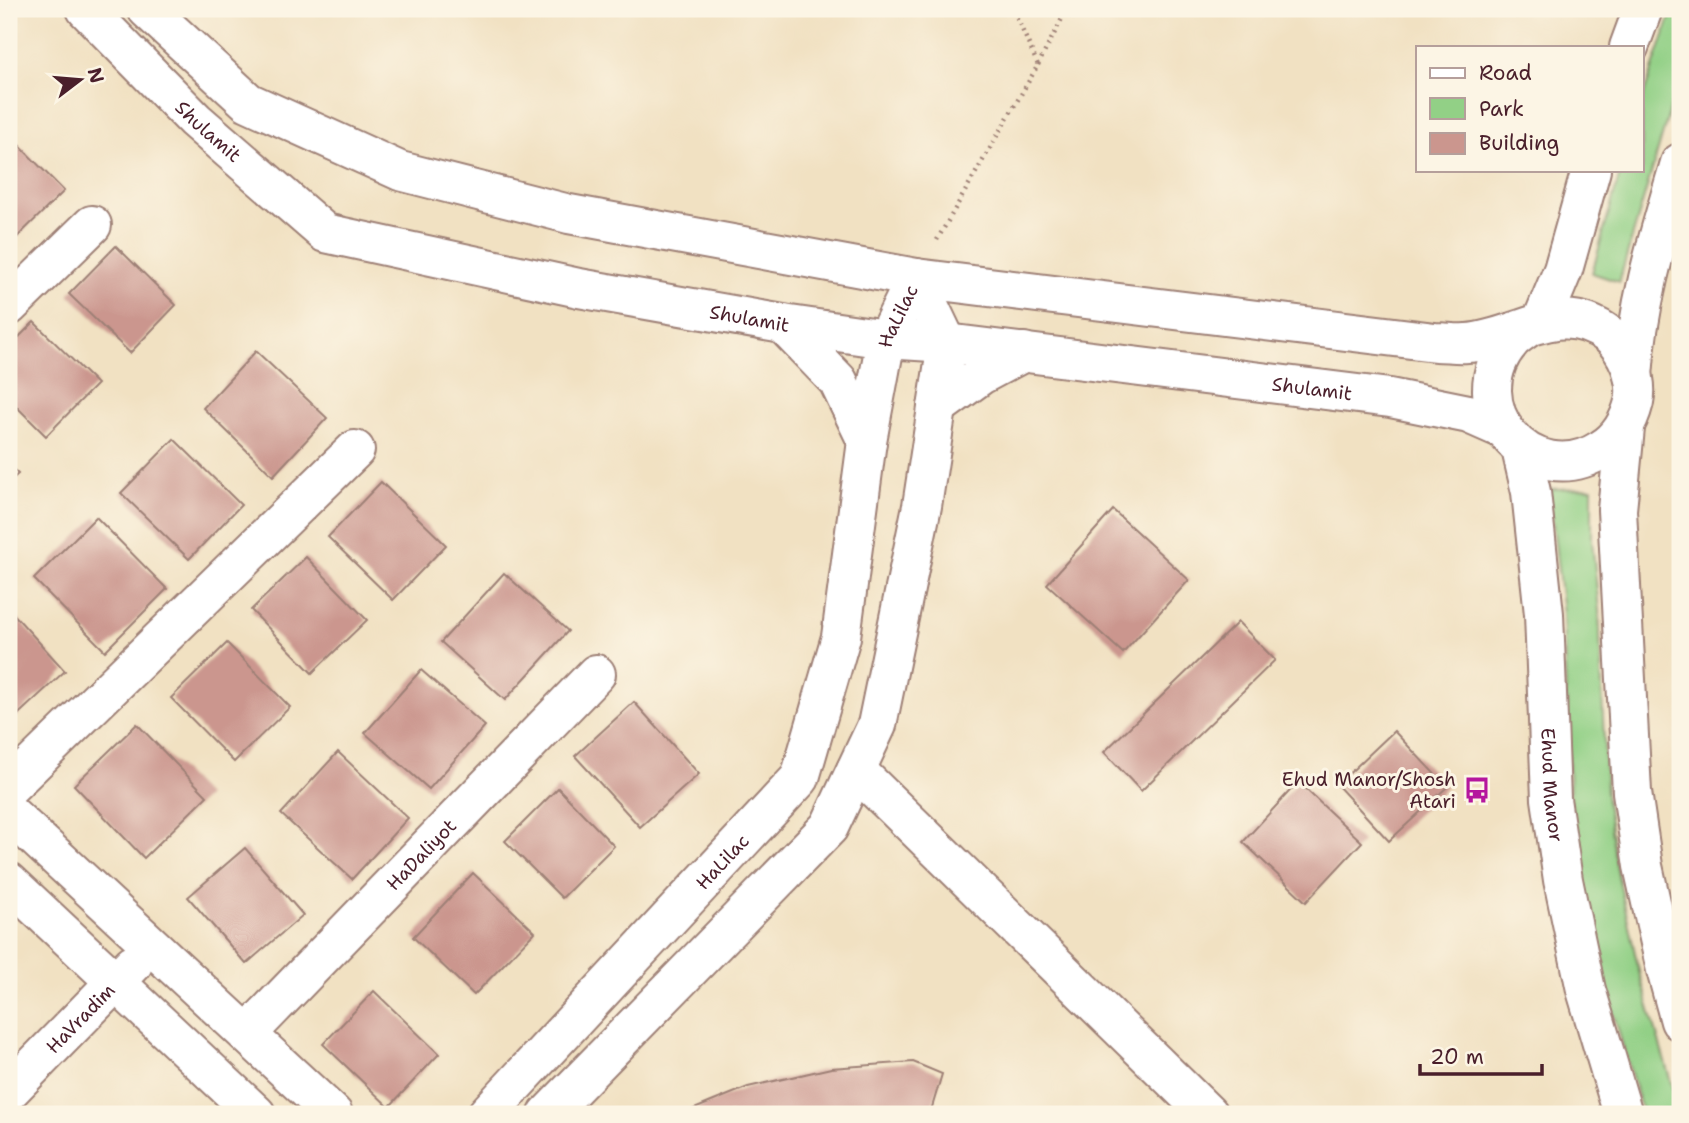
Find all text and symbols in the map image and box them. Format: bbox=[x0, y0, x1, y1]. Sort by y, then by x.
north arrow bbox=[46, 46, 116, 116]
legend bbox=[1416, 46, 1644, 172]
text: Road bbox=[1479, 59, 1532, 87]
text: N bbox=[82, 65, 110, 86]
street label: Shulamit bbox=[170, 95, 247, 167]
text: Park bbox=[1479, 95, 1524, 123]
text: Building bbox=[1479, 129, 1559, 157]
street label: HaLilac bbox=[872, 280, 923, 349]
street label: Shulamit bbox=[708, 299, 791, 337]
street label: Shulamit bbox=[1271, 371, 1354, 406]
street label: Ehud Manor bbox=[1536, 727, 1570, 844]
place label: Ehud Manor/Shosh Atari bbox=[1282, 767, 1456, 814]
bus stop icon: Ehud Manor/Shosh Atari bbox=[1462, 775, 1492, 805]
street label: HaDaliyot bbox=[381, 813, 461, 896]
street label: HaLilac bbox=[690, 828, 754, 895]
street label: HaVradim bbox=[40, 978, 120, 1058]
scale bar bbox=[1420, 1032, 1542, 1076]
text: 20 m bbox=[1430, 1043, 1484, 1071]

